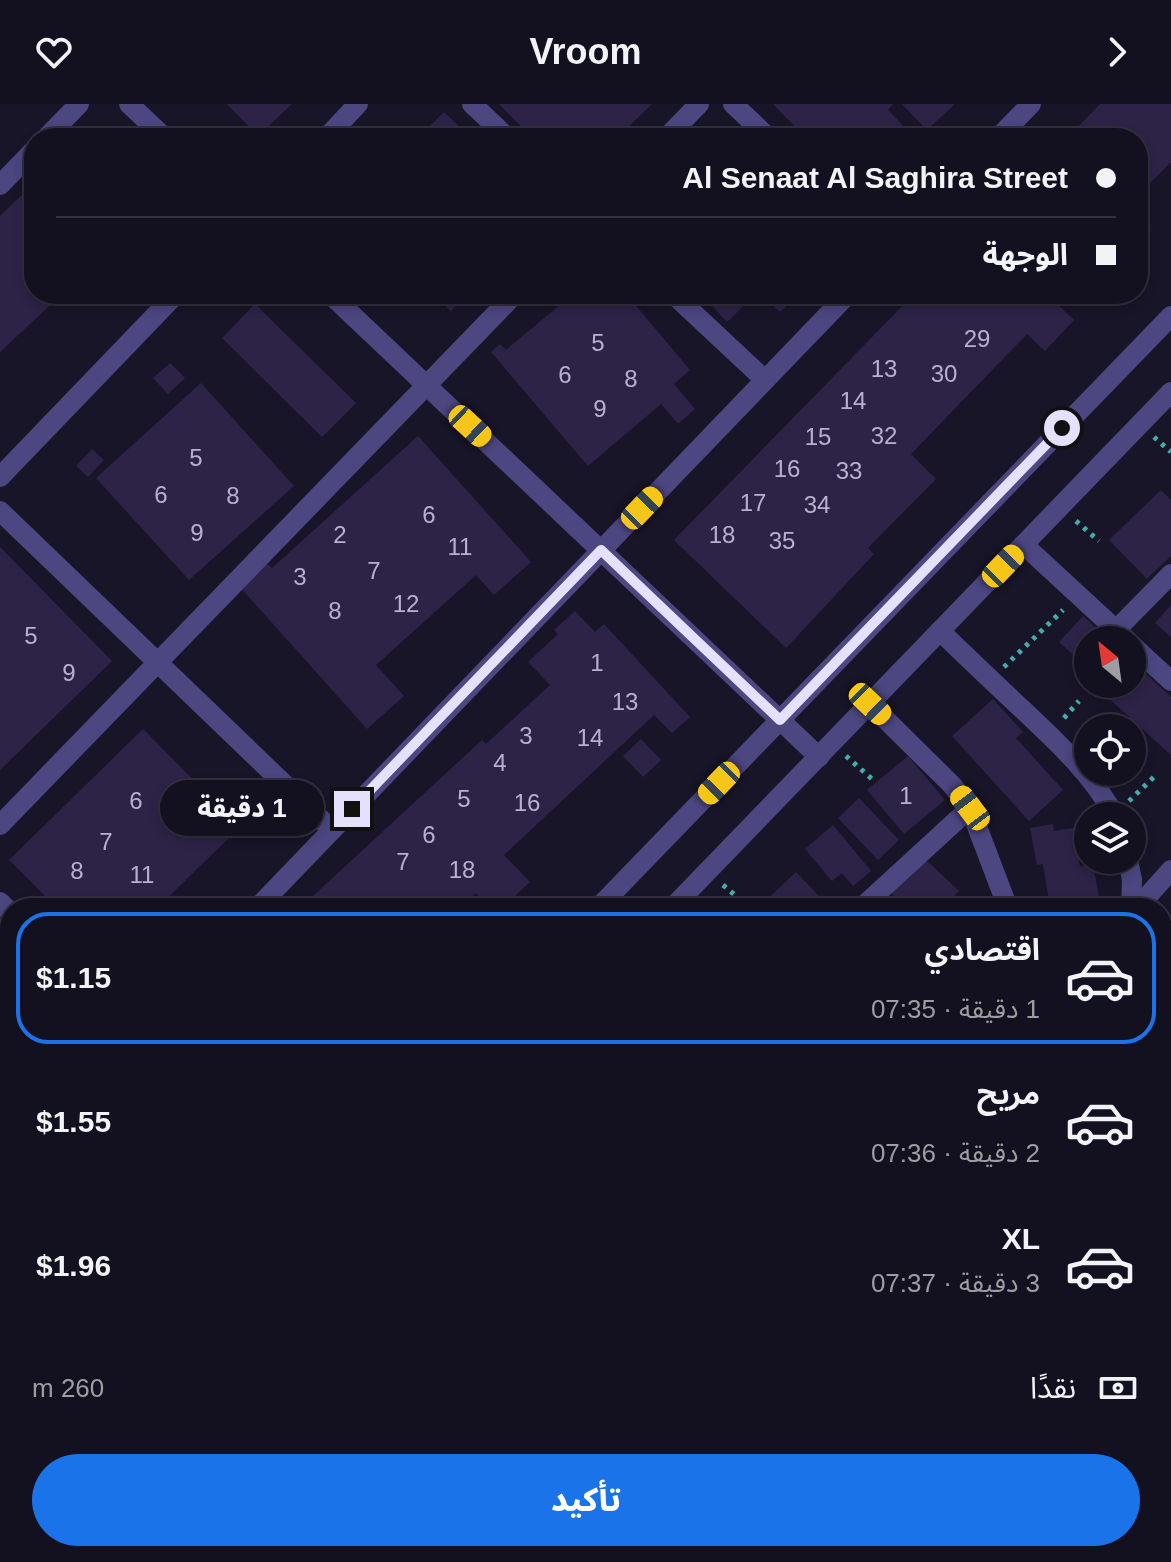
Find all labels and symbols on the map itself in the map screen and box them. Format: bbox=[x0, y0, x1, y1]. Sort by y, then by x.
house number: 29 bbox=[964, 325, 990, 352]
house number: 5 bbox=[591, 329, 605, 356]
house number: 13 bbox=[871, 355, 897, 382]
house number: 30 bbox=[931, 360, 957, 387]
house number: 6 bbox=[558, 361, 572, 388]
house number: 8 bbox=[624, 365, 638, 392]
house number: 14 bbox=[840, 387, 866, 414]
house number: 9 bbox=[593, 395, 607, 422]
car bbox=[444, 401, 496, 451]
route start bbox=[1044, 410, 1080, 446]
house number: 32 bbox=[871, 422, 897, 449]
house number: 15 bbox=[805, 423, 831, 450]
house number: 5 bbox=[189, 444, 203, 471]
house number: 16 bbox=[774, 455, 800, 482]
house number: 33 bbox=[836, 457, 862, 484]
house number: 6 bbox=[154, 481, 168, 508]
house number: 8 bbox=[226, 482, 240, 509]
car bbox=[617, 482, 667, 534]
house number: 17 bbox=[740, 489, 766, 516]
house number: 34 bbox=[804, 491, 830, 518]
house number: 6 bbox=[422, 501, 436, 528]
house number: 9 bbox=[190, 519, 204, 546]
house number: 2 bbox=[333, 521, 347, 548]
house number: 18 bbox=[709, 521, 735, 548]
house number: 35 bbox=[769, 527, 795, 554]
house number: 11 bbox=[448, 533, 472, 560]
car bbox=[978, 540, 1028, 592]
house number: 7 bbox=[367, 557, 381, 584]
house number: 3 bbox=[293, 563, 307, 590]
house number: 12 bbox=[393, 590, 419, 617]
house number: 8 bbox=[328, 597, 342, 624]
house number: 5 bbox=[24, 622, 38, 649]
north arrow bbox=[1074, 626, 1146, 698]
house number: 1 bbox=[590, 649, 604, 676]
house number: 9 bbox=[62, 659, 76, 686]
car bbox=[844, 679, 896, 729]
house number: 13 bbox=[612, 688, 638, 715]
house number: 3 bbox=[519, 722, 533, 749]
house number: 14 bbox=[577, 724, 603, 751]
house number: 4 bbox=[493, 749, 507, 776]
car bbox=[694, 757, 744, 809]
callout: 1 دقيقة bbox=[160, 781, 324, 837]
house number: 1 bbox=[899, 782, 913, 809]
car bbox=[946, 782, 994, 834]
house number: 5 bbox=[457, 785, 471, 812]
house number: 6 bbox=[129, 787, 143, 814]
house number: 16 bbox=[514, 789, 540, 816]
route end bbox=[334, 791, 370, 827]
house number: 6 bbox=[422, 821, 436, 848]
house number: 7 bbox=[99, 828, 113, 855]
house number: 7 bbox=[396, 848, 410, 875]
house number: 18 bbox=[449, 856, 475, 883]
house number: 8 bbox=[70, 857, 84, 884]
house number: 11 bbox=[130, 861, 154, 888]

